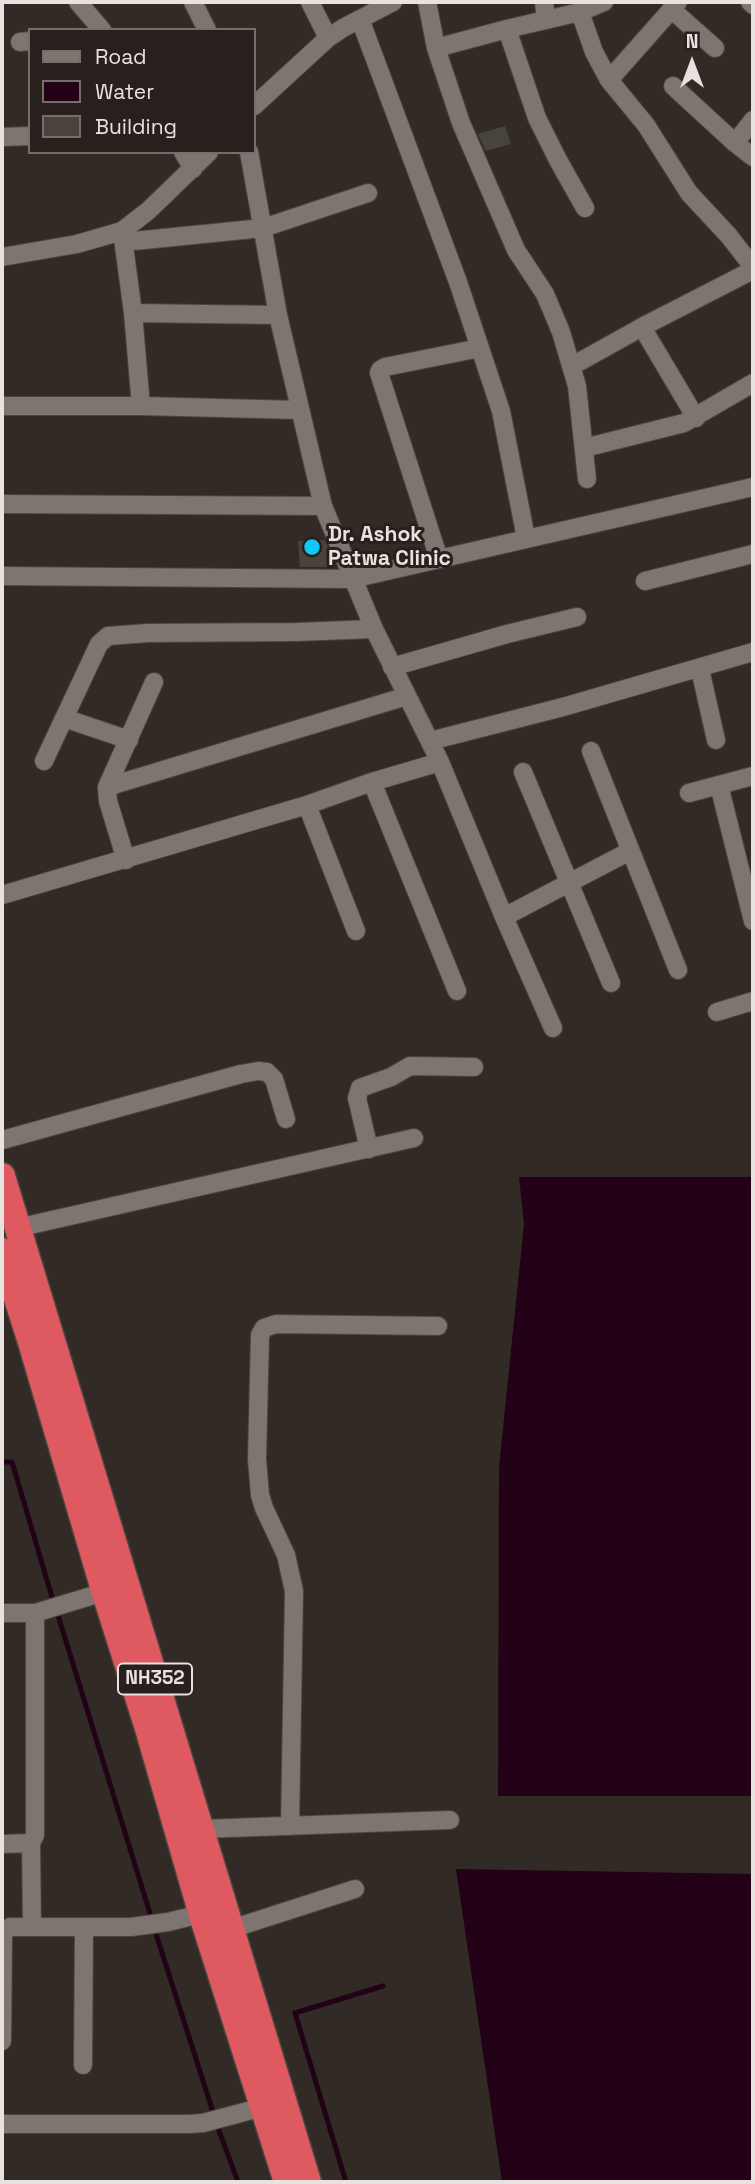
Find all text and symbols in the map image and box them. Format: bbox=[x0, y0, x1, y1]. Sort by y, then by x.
legend bbox=[28, 28, 256, 154]
north arrow bbox=[657, 28, 727, 98]
text: N bbox=[686, 29, 698, 54]
text: Road bbox=[95, 43, 147, 70]
text: Water bbox=[95, 78, 154, 105]
text: Building bbox=[95, 113, 177, 140]
place label: Dr. Ashok Patwa Clinic bbox=[328, 522, 451, 572]
marker: Dr. Ashok Patwa Clinic bbox=[302, 537, 322, 557]
road number: NH352 bbox=[118, 1664, 192, 1694]

